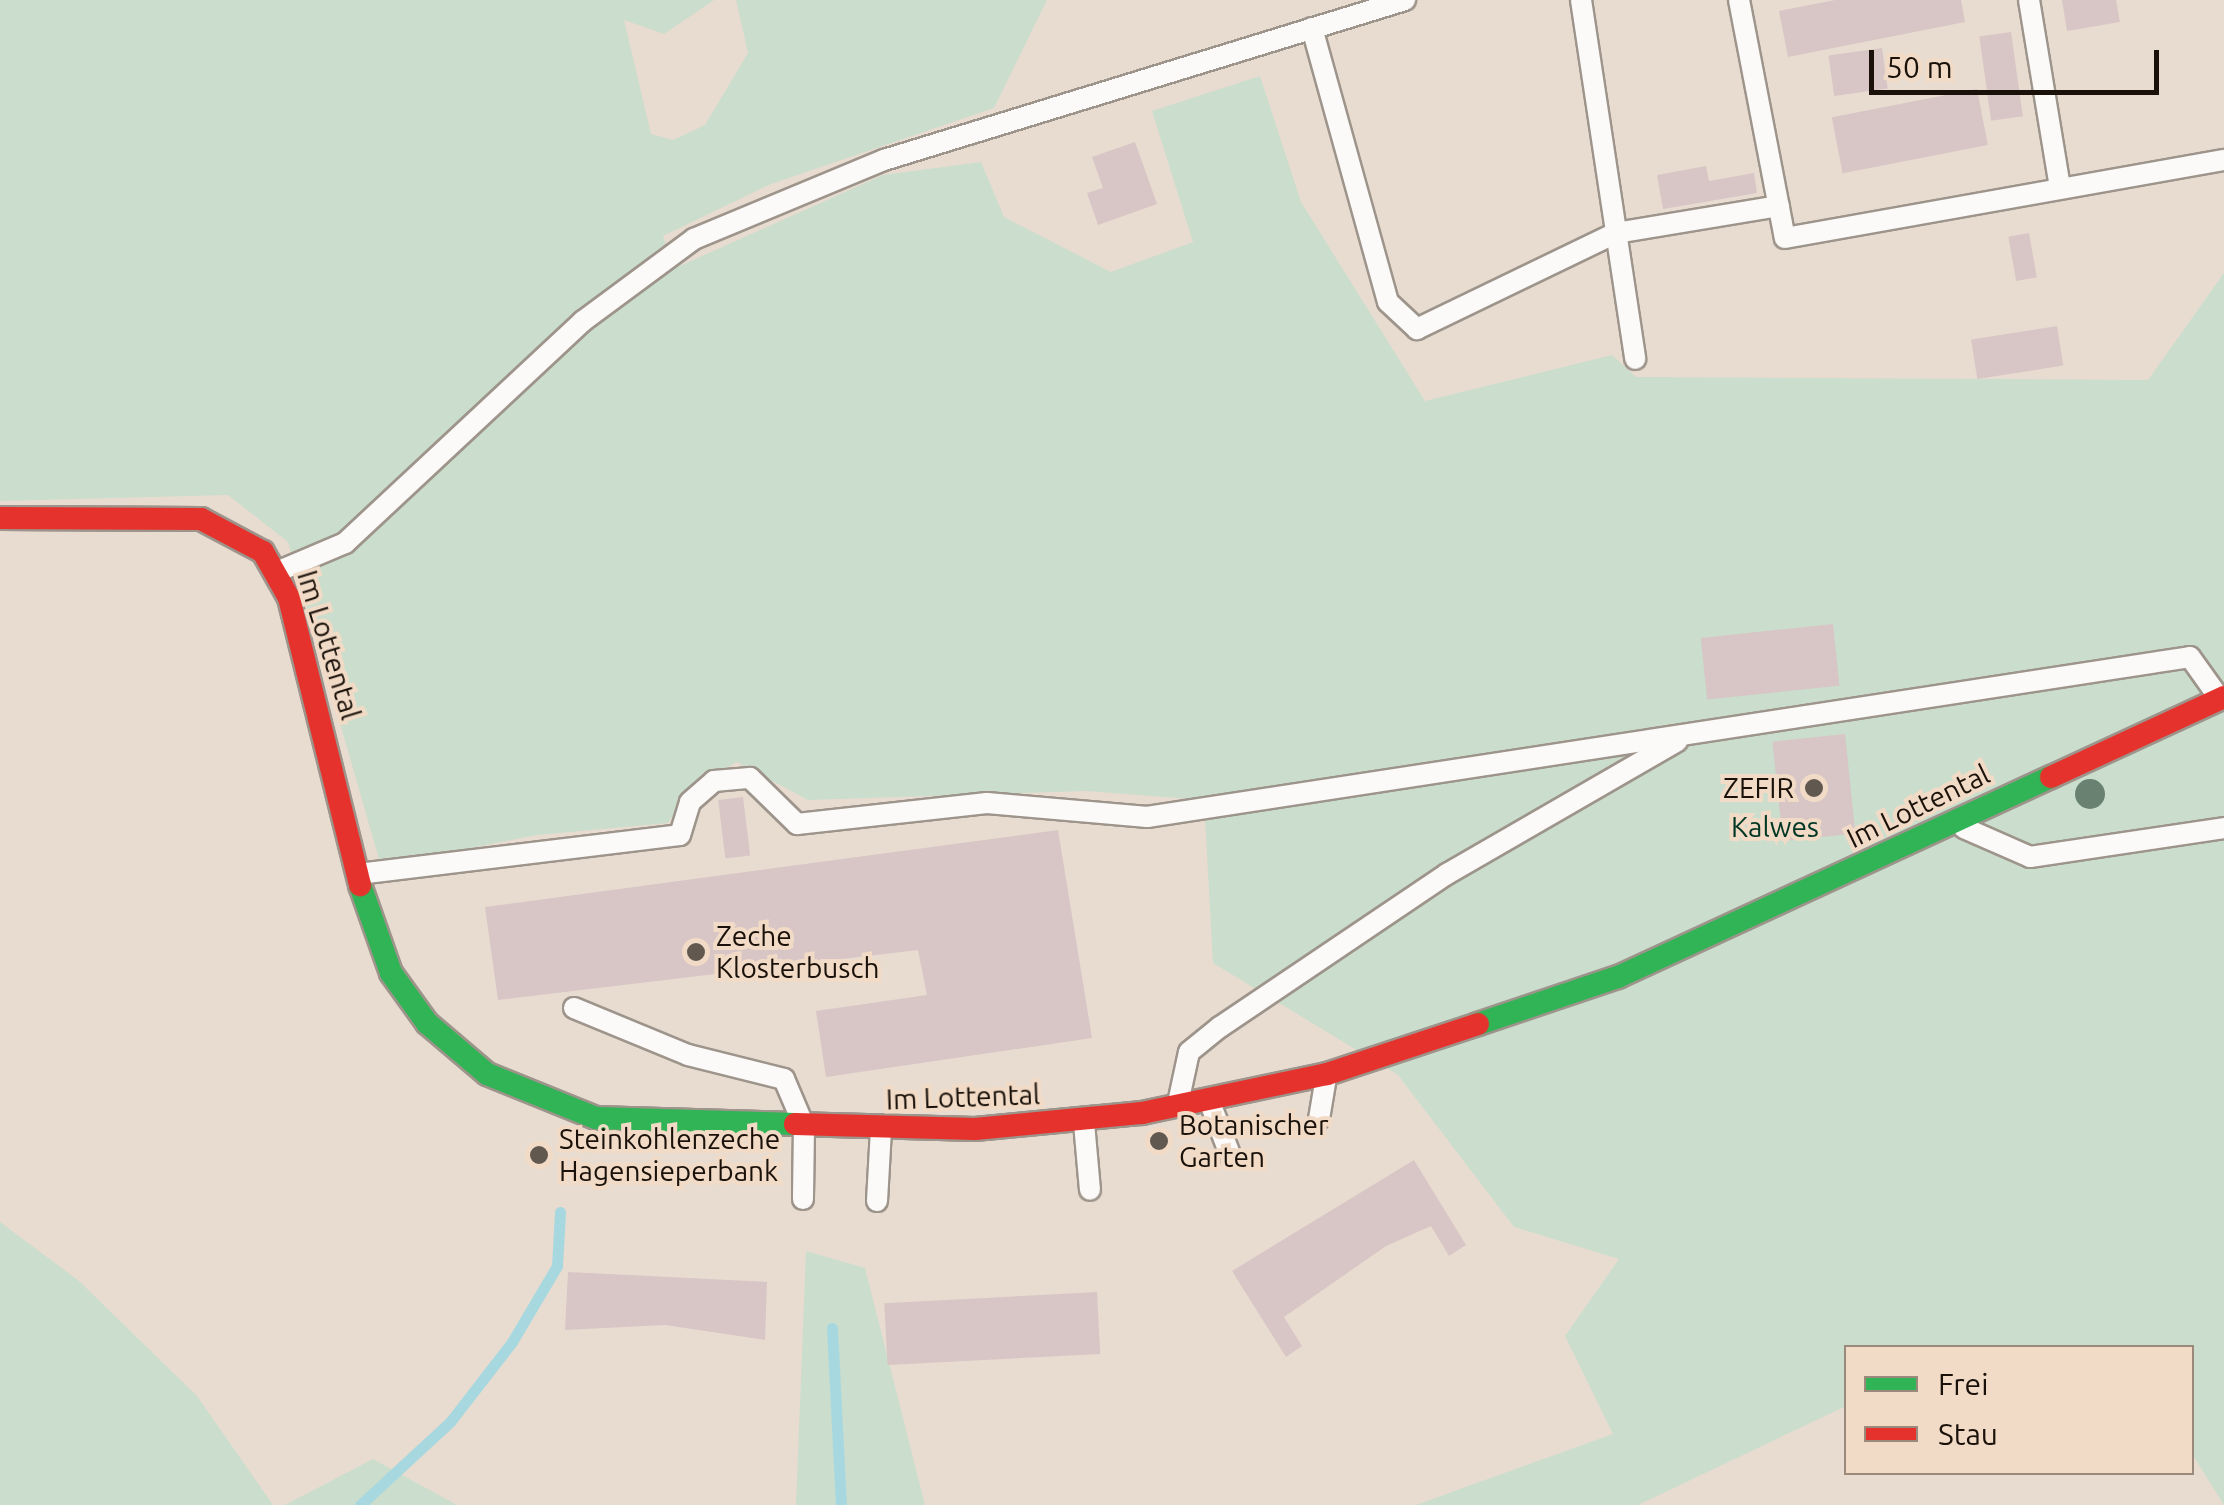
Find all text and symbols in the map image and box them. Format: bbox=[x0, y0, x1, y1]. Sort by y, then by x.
scale bar bbox=[1874, 30, 2164, 92]
text: 50 m bbox=[1886, 50, 1953, 84]
street label: Im Lottental bbox=[290, 566, 368, 724]
street label: Im Lottental bbox=[1841, 757, 1995, 855]
place label: ZEFIR bbox=[1723, 771, 1794, 805]
marker: ZEFIR bbox=[1803, 777, 1825, 799]
park label: Kalwes bbox=[1731, 810, 1819, 844]
place label: Zeche Klosterbusch bbox=[716, 919, 879, 985]
marker: Zeche Klosterbusch bbox=[685, 941, 707, 963]
street label: Im Lottental bbox=[885, 1078, 1041, 1116]
place label: Botanischer Garten bbox=[1179, 1108, 1329, 1174]
place label: Steinkohlenzeche Hagensieperbank bbox=[559, 1122, 780, 1188]
marker: Botanischer Garten bbox=[1148, 1130, 1170, 1152]
marker: Steinkohlenzeche Hagensieperbank bbox=[528, 1144, 550, 1166]
legend bbox=[1844, 1345, 2194, 1475]
text: Frei bbox=[1938, 1367, 1988, 1401]
text: Stau bbox=[1938, 1417, 1998, 1451]

